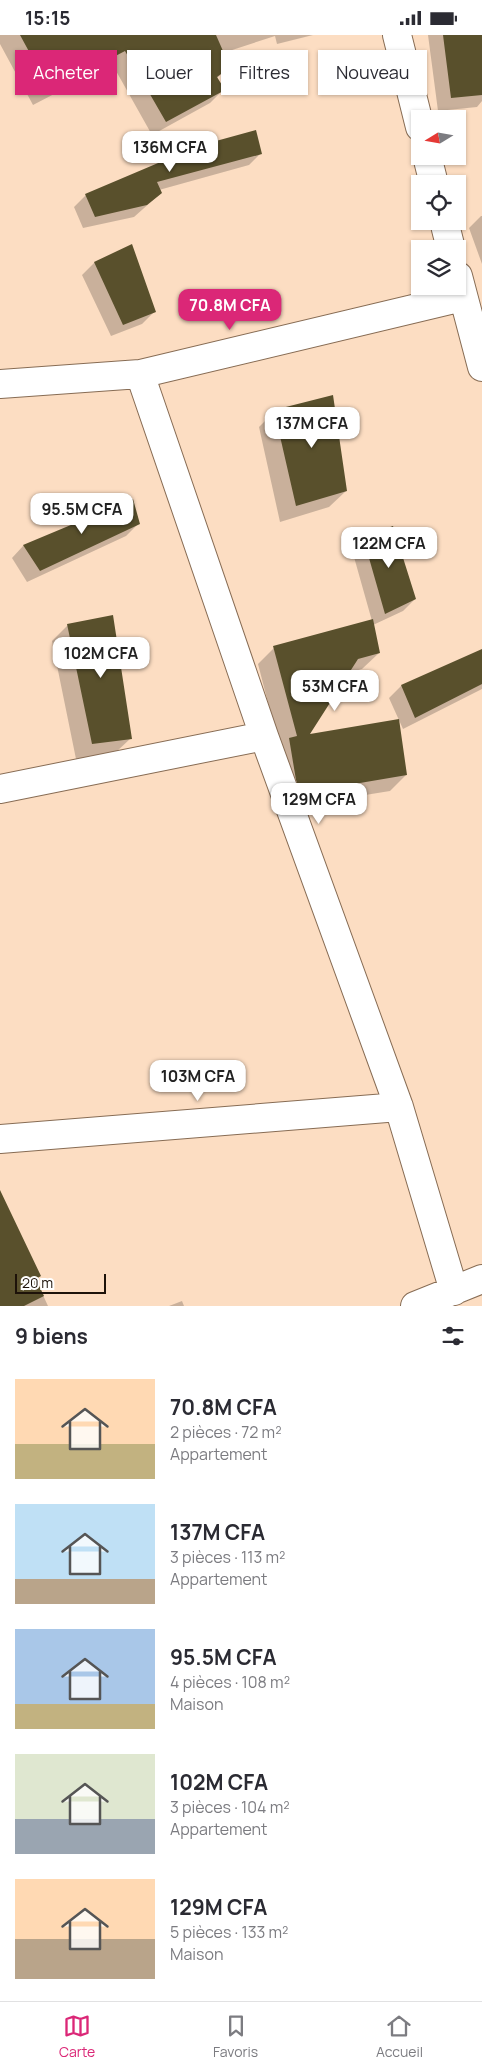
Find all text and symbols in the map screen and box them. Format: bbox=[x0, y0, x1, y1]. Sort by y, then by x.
text: 15:15 bbox=[25, 5, 70, 31]
chip: Acheter bbox=[15, 50, 117, 95]
chip: Louer bbox=[127, 50, 211, 95]
chip: Filtres bbox=[221, 50, 308, 95]
chip: Nouveau bbox=[318, 50, 427, 95]
north arrow bbox=[411, 110, 466, 165]
map controls bbox=[411, 110, 466, 295]
pin: 136M CFA bbox=[118, 131, 222, 173]
text: 136M CFA bbox=[133, 136, 207, 158]
button: locate bbox=[411, 175, 466, 230]
button: layers bbox=[411, 240, 466, 295]
pin: 70.8M CFA bbox=[173, 289, 287, 331]
text: 70.8M CFA bbox=[189, 294, 271, 316]
pin: 137M CFA bbox=[260, 407, 364, 449]
text: 137M CFA bbox=[276, 412, 348, 434]
pin: 95.5M CFA bbox=[25, 493, 139, 535]
text: 95.5M CFA bbox=[41, 498, 123, 520]
pin: 122M CFA bbox=[337, 527, 441, 569]
text: 122M CFA bbox=[352, 532, 426, 554]
pin: 102M CFA bbox=[49, 637, 153, 679]
text: 102M CFA bbox=[64, 642, 138, 664]
pin: 53M CFA bbox=[289, 669, 381, 712]
text: 53M CFA bbox=[302, 675, 368, 697]
pin: 129M CFA bbox=[267, 783, 371, 825]
text: 129M CFA bbox=[282, 788, 356, 810]
pin: 103M CFA bbox=[146, 1059, 250, 1102]
text: 103M CFA bbox=[161, 1065, 235, 1087]
scale bar bbox=[15, 1271, 106, 1294]
text: 20 m bbox=[22, 1273, 53, 1292]
text: 9 biens bbox=[15, 1322, 88, 1350]
icon: filters bbox=[439, 1322, 467, 1350]
text: 70.8M CFA bbox=[170, 1393, 277, 1421]
icon: home bbox=[55, 1399, 115, 1459]
text: 2 pièces · 72 m² bbox=[170, 1421, 282, 1443]
text: Appartement bbox=[170, 1443, 267, 1465]
text: 137M CFA bbox=[170, 1518, 265, 1546]
icon: home bbox=[55, 1524, 115, 1584]
text: 3 pièces · 113 m² bbox=[170, 1546, 286, 1568]
text: Appartement bbox=[170, 1568, 267, 1590]
text: 95.5M CFA bbox=[170, 1643, 277, 1671]
icon: home bbox=[55, 1649, 115, 1709]
text: 4 pièces · 108 m² bbox=[170, 1671, 290, 1693]
text: Maison bbox=[170, 1693, 223, 1715]
text: 102M CFA bbox=[170, 1768, 268, 1796]
icon: home bbox=[55, 1774, 115, 1834]
text: 3 pièces · 104 m² bbox=[170, 1796, 290, 1818]
text: Appartement bbox=[170, 1818, 267, 1840]
text: 129M CFA bbox=[170, 1893, 267, 1921]
icon: home bbox=[55, 1899, 115, 1959]
text: 5 pièces · 133 m² bbox=[170, 1921, 289, 1943]
text: Maison bbox=[170, 1943, 223, 1965]
tab: Carte bbox=[59, 2012, 95, 2061]
tab: Favoris bbox=[213, 2012, 258, 2061]
tab: Accueil bbox=[376, 2012, 423, 2061]

